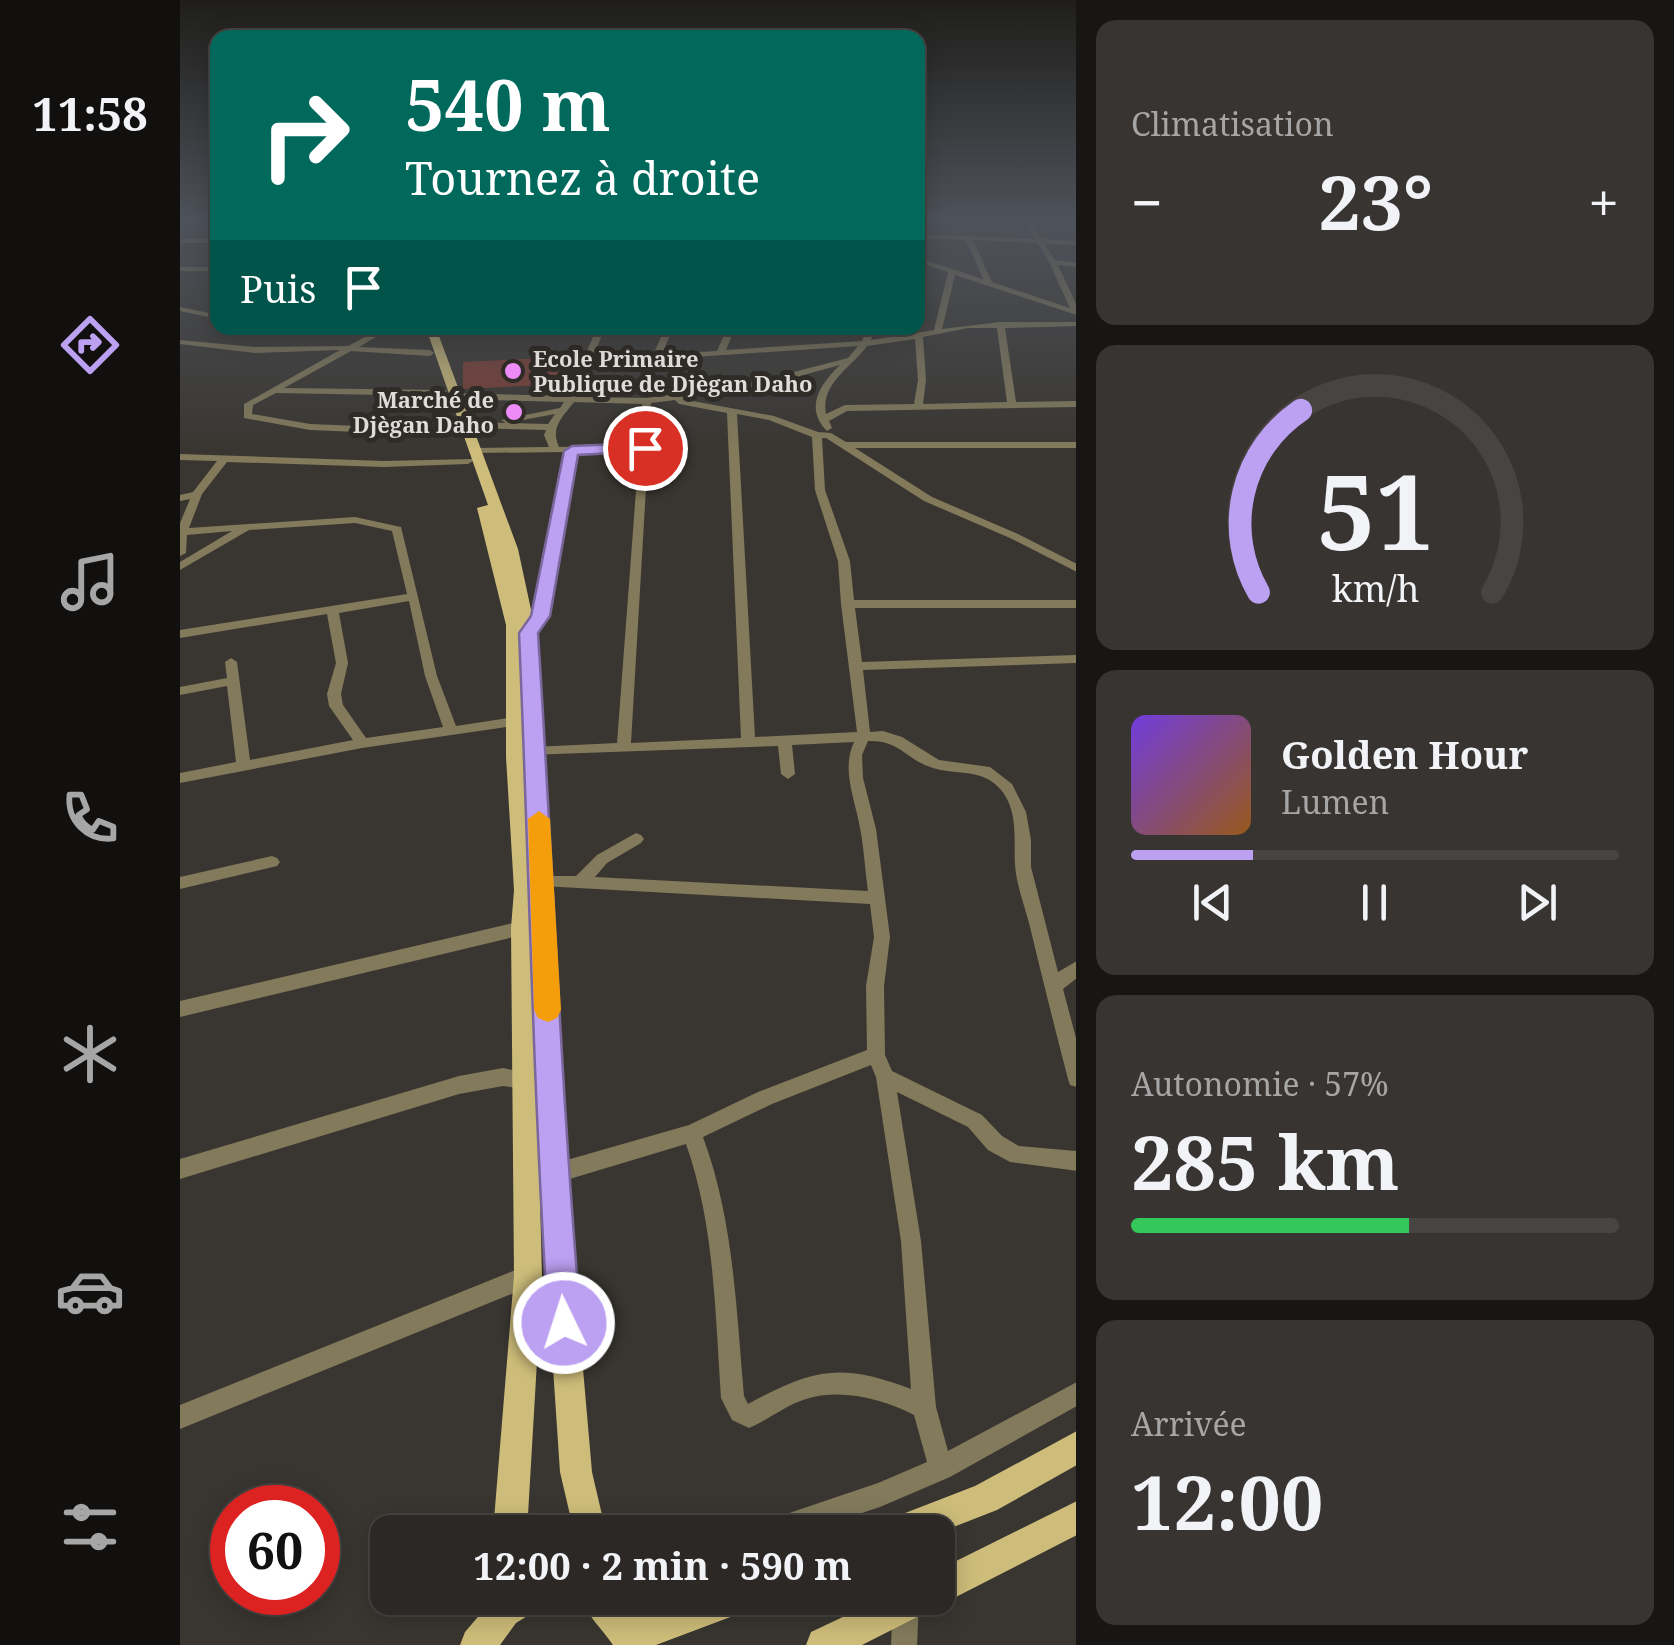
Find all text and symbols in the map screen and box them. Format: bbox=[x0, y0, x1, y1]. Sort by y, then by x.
text: 540 m bbox=[405, 56, 611, 152]
icon: right bbox=[240, 70, 370, 200]
text: 11:58 bbox=[32, 83, 148, 144]
text: Climatisation bbox=[1131, 102, 1334, 145]
text: Tournez à droite bbox=[405, 147, 760, 208]
text: 23° bbox=[1318, 150, 1433, 252]
text: − bbox=[1131, 164, 1163, 239]
text: + bbox=[1588, 164, 1619, 239]
icon: arrive bbox=[336, 260, 391, 315]
text: Puis bbox=[240, 262, 316, 314]
icon: directions bbox=[55, 310, 125, 380]
place label: Ecole Primaire Publique de Djègan Daho bbox=[533, 343, 813, 398]
marker: Ecole Primaire Publique de Djègan Daho bbox=[502, 360, 524, 382]
place label: Marché de Djègan Daho bbox=[353, 384, 494, 439]
marker: Marché de Djègan Daho bbox=[503, 401, 525, 423]
pin bbox=[603, 406, 688, 491]
icon: arrive bbox=[618, 421, 673, 476]
text: 51 bbox=[1316, 439, 1434, 580]
icon: music bbox=[55, 547, 125, 617]
text: km/h bbox=[1331, 564, 1419, 612]
text: Golden Hour bbox=[1281, 728, 1528, 780]
text: Lumen bbox=[1281, 780, 1389, 823]
icon: phone bbox=[55, 783, 125, 853]
icon: previous bbox=[1185, 875, 1240, 930]
icon: pause bbox=[1347, 875, 1402, 930]
icon: next bbox=[1510, 875, 1565, 930]
icon: climate bbox=[55, 1019, 125, 1089]
text: Autonomie · 57% bbox=[1131, 1062, 1389, 1105]
text: 285 km bbox=[1131, 1110, 1399, 1212]
icon: car bbox=[55, 1256, 125, 1326]
position arrow bbox=[512, 1271, 616, 1375]
text: Arrivée bbox=[1131, 1402, 1247, 1445]
text: 12:00 bbox=[1131, 1450, 1323, 1552]
speed limit sign: 60 bbox=[210, 1485, 340, 1615]
icon: filters bbox=[55, 1492, 125, 1562]
text: 12:00 · 2 min · 590 m bbox=[473, 1539, 852, 1591]

